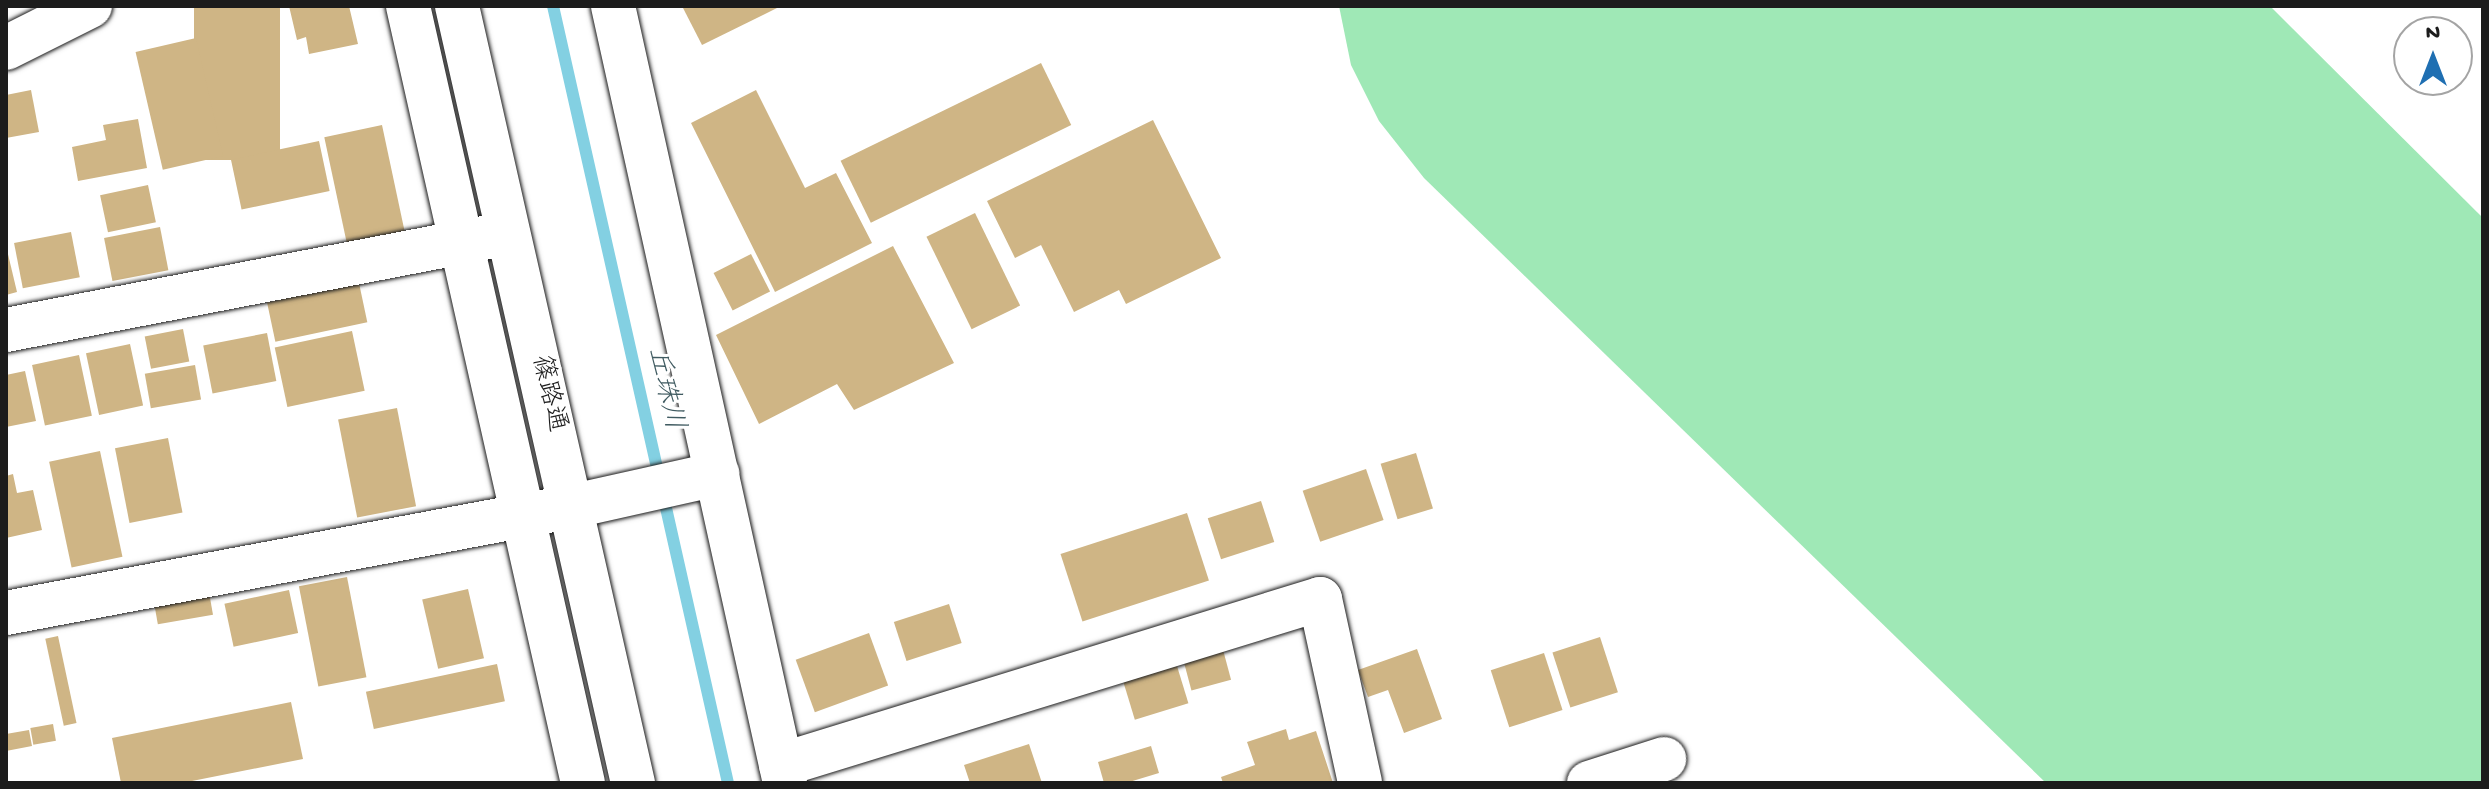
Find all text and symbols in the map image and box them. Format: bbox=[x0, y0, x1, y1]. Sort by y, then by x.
north arrow bbox=[2393, 16, 2473, 96]
text: N bbox=[2426, 21, 2440, 47]
water label: 丘珠川 bbox=[638, 344, 690, 434]
street label: 篠路通 bbox=[523, 352, 571, 436]

